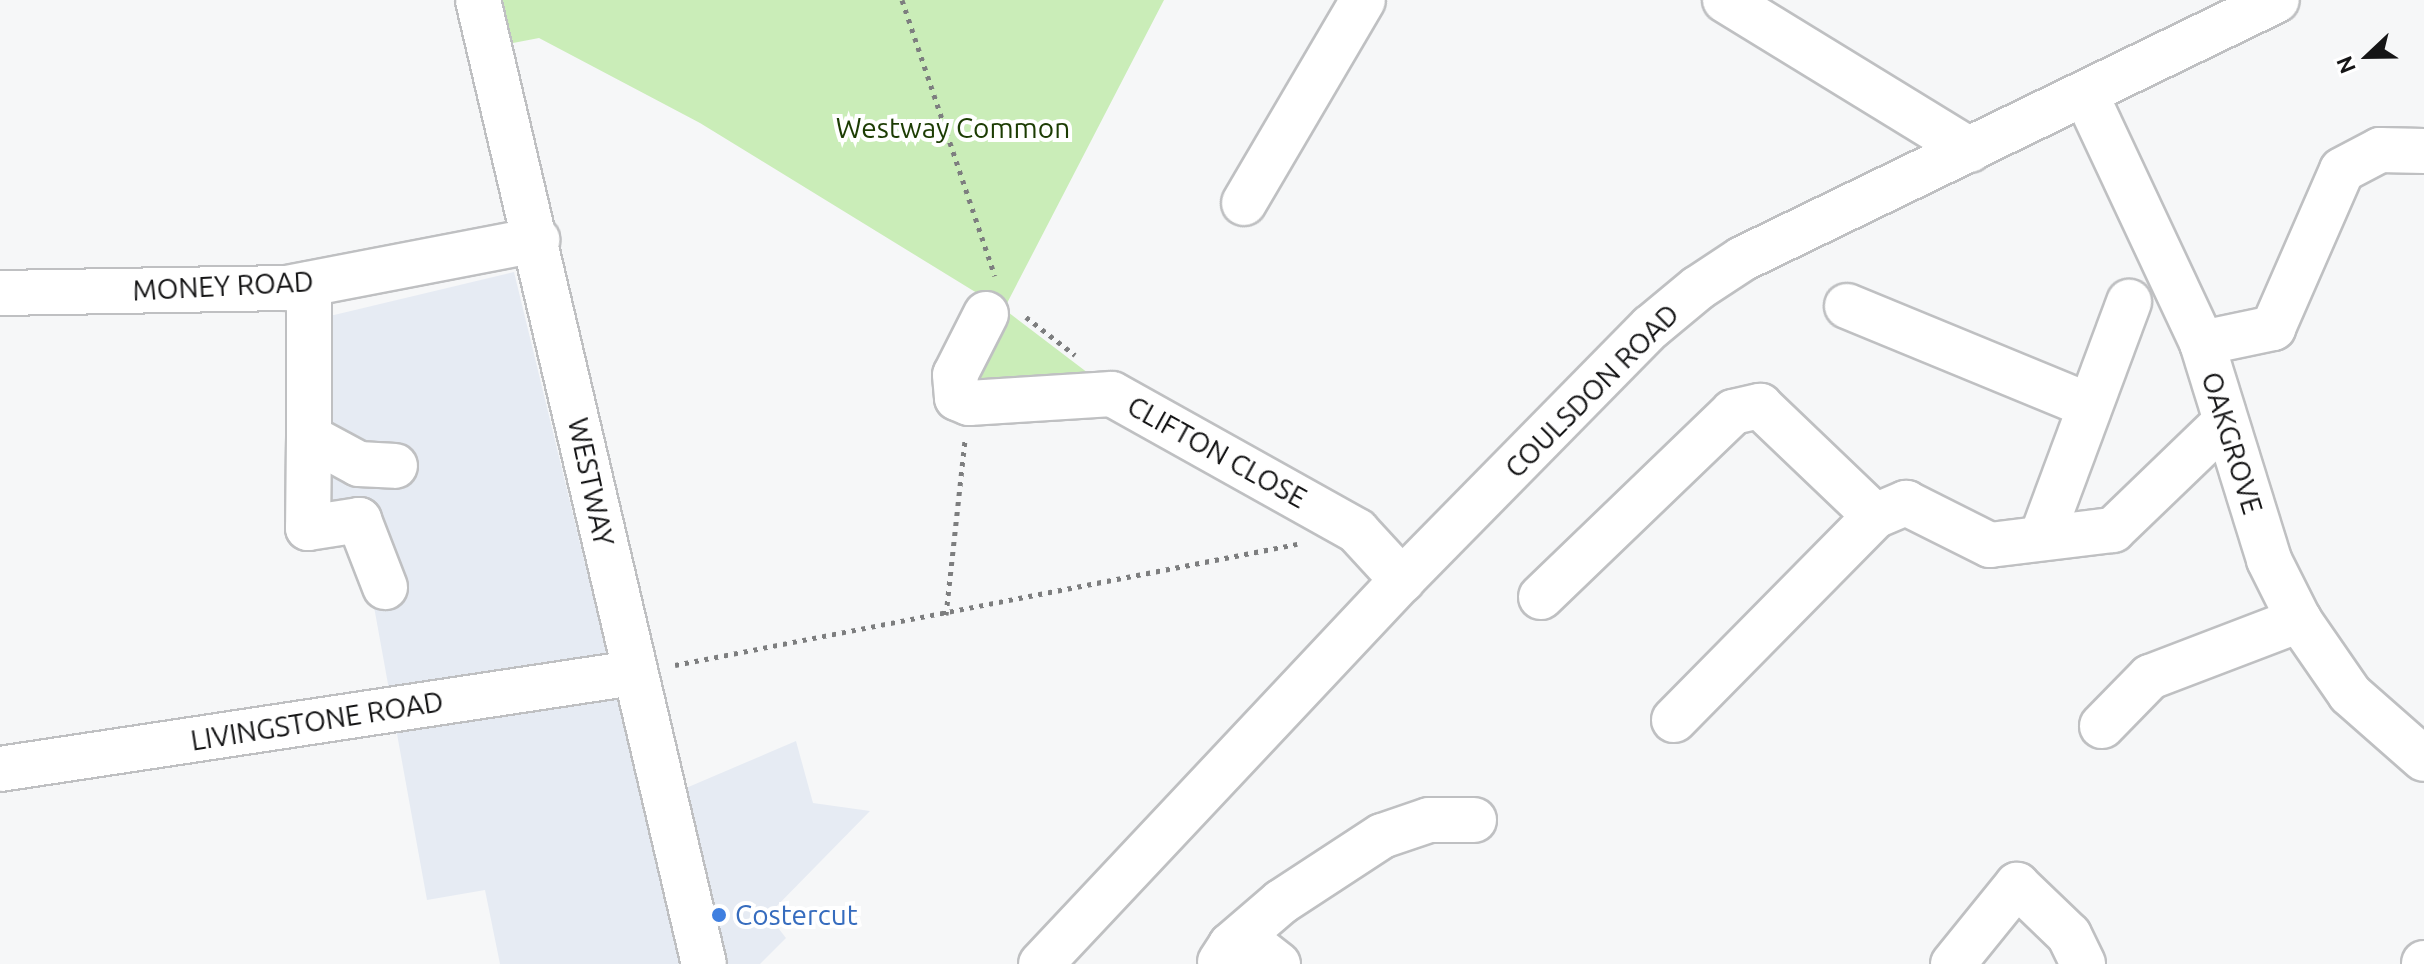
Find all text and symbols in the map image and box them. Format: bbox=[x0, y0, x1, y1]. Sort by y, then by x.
north arrow bbox=[2328, 16, 2408, 96]
text: N bbox=[2331, 53, 2360, 77]
park label: Westway Common bbox=[836, 111, 1070, 145]
street label: MONEY ROAD bbox=[132, 264, 314, 308]
street label: COULSDON ROAD bbox=[1498, 297, 1686, 485]
street label: OAKGROVE bbox=[2194, 368, 2270, 518]
street label: CLIFTON CLOSE bbox=[1122, 389, 1312, 515]
street label: WESTWAY bbox=[561, 415, 621, 549]
street label: LIVINGSTONE ROAD bbox=[188, 684, 446, 758]
place label: Costercut bbox=[735, 898, 858, 932]
marker: Costercut bbox=[710, 906, 728, 924]

